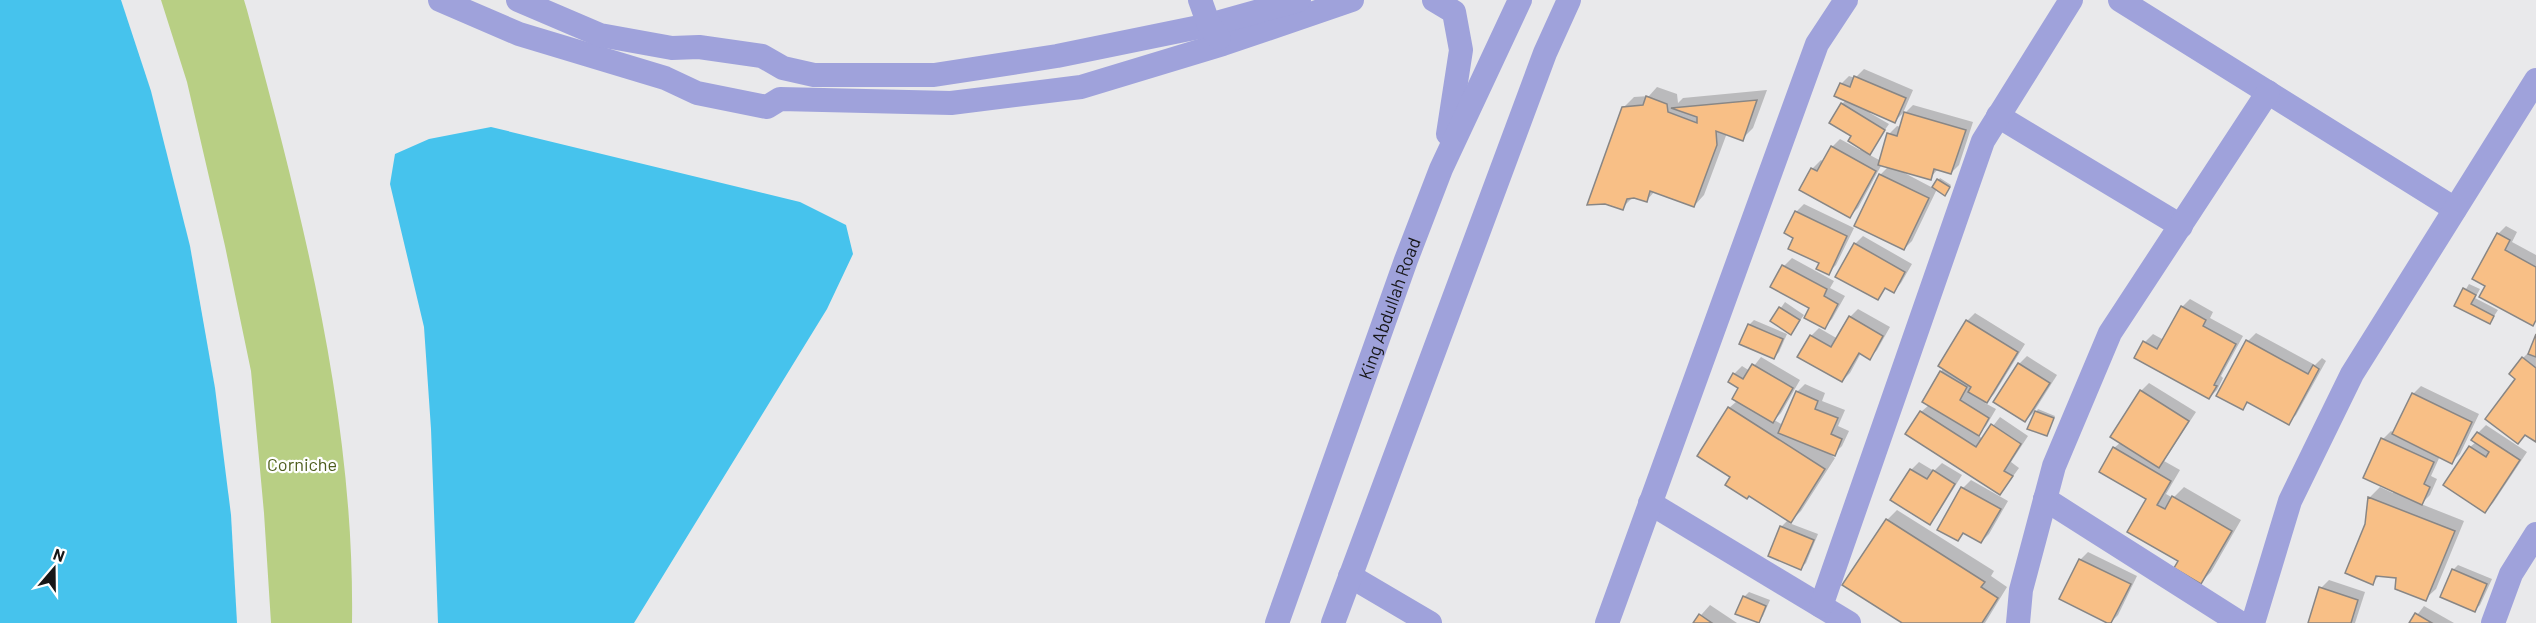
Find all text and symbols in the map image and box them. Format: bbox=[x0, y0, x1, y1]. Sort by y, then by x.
street label: King Abdullah Road bbox=[1353, 234, 1425, 382]
park label: Corniche bbox=[267, 453, 337, 475]
north arrow bbox=[24, 539, 84, 599]
text: N bbox=[51, 544, 68, 565]

